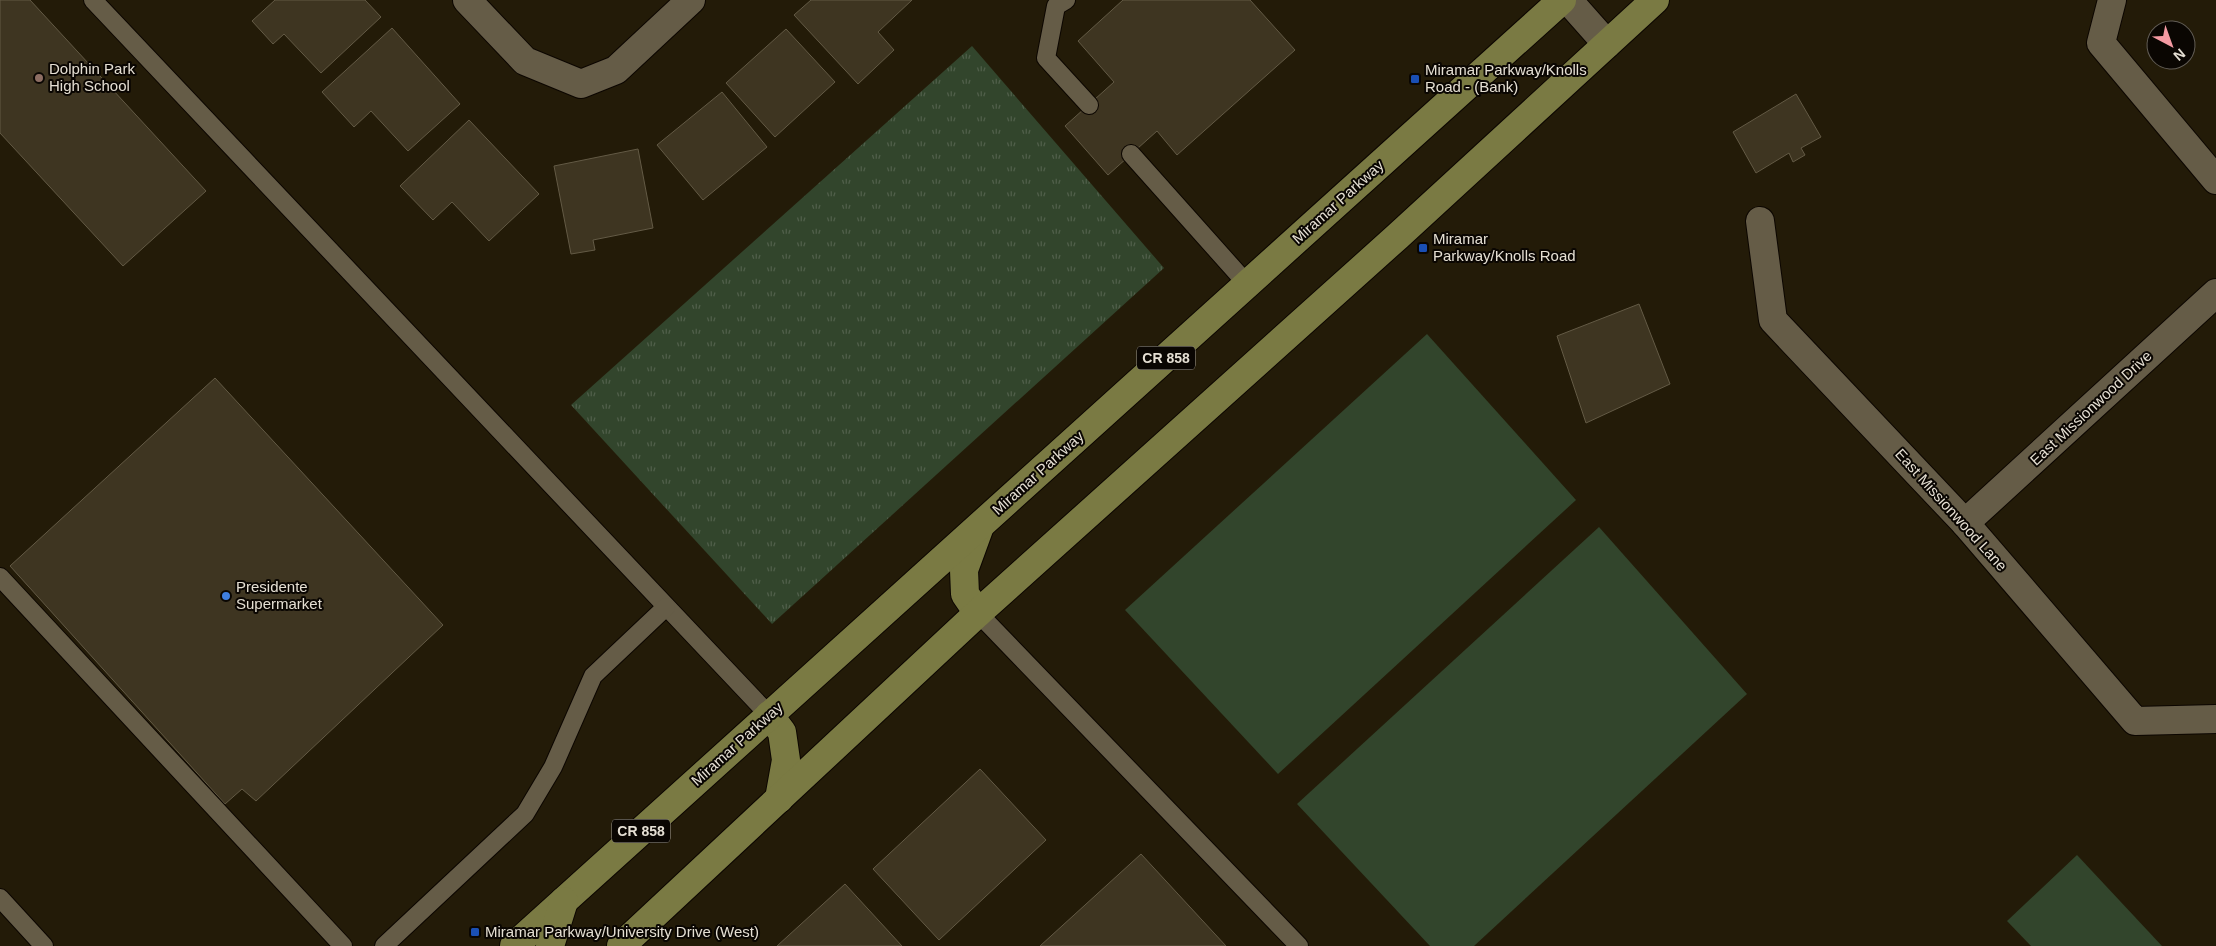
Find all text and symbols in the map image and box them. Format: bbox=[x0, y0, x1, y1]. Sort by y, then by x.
north arrow bbox=[2146, 20, 2196, 70]
text: N bbox=[2170, 45, 2189, 64]
place label: Dolphin Park High School bbox=[49, 60, 135, 94]
place label: Miramar Parkway/Knolls Road - (Bank) bbox=[1425, 61, 1587, 95]
marker: Dolphin Park High School bbox=[33, 72, 45, 84]
marker: Miramar Parkway/Knolls Road - (Bank) bbox=[1409, 73, 1421, 85]
street label: Miramar Parkway bbox=[1289, 156, 1387, 247]
place label: Miramar Parkway/Knolls Road bbox=[1433, 230, 1576, 264]
marker: Miramar Parkway/Knolls Road bbox=[1417, 242, 1429, 254]
road number: CR 858 bbox=[1137, 346, 1195, 369]
street label: East Missionwood Drive bbox=[2026, 347, 2155, 468]
street label: Miramar Parkway bbox=[989, 427, 1087, 518]
street label: East Missionwood Lane bbox=[1892, 445, 2011, 574]
place label: Presidente Supermarket bbox=[236, 578, 323, 612]
marker: Presidente Supermarket bbox=[220, 590, 232, 602]
street label: Miramar Parkway bbox=[688, 698, 786, 789]
road number: CR 858 bbox=[612, 819, 670, 842]
place label: Miramar Parkway/University Drive (West) bbox=[485, 923, 759, 940]
marker: Miramar Parkway/University Drive (West) bbox=[469, 926, 481, 938]

